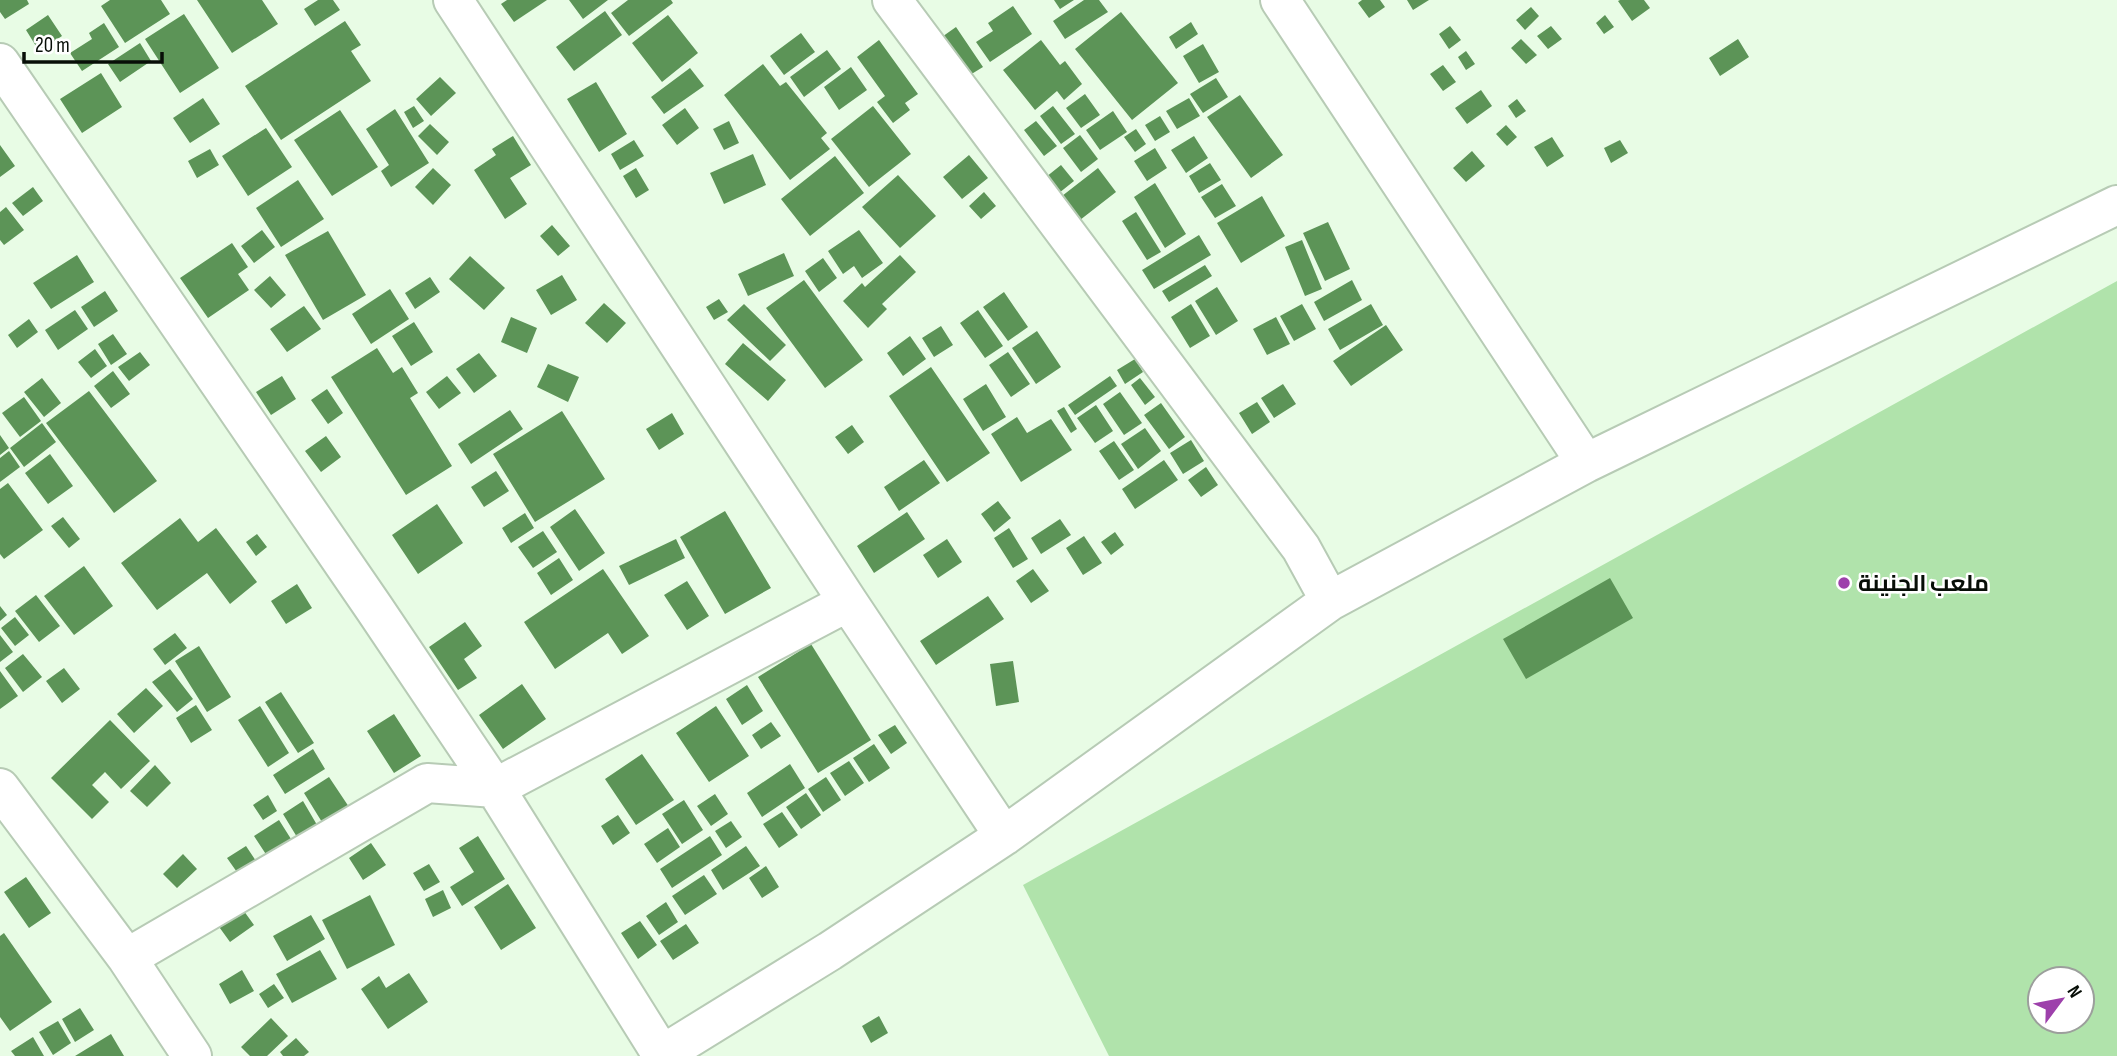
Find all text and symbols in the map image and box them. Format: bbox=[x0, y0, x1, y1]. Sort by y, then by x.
scale bar bbox=[24, 21, 163, 65]
text: 20 m bbox=[35, 33, 70, 58]
place label: ملعب الجنينة bbox=[1858, 570, 1989, 598]
marker: ملعب الجنينة bbox=[1836, 575, 1852, 591]
north arrow bbox=[2026, 965, 2096, 1035]
text: N bbox=[2062, 981, 2087, 1002]

